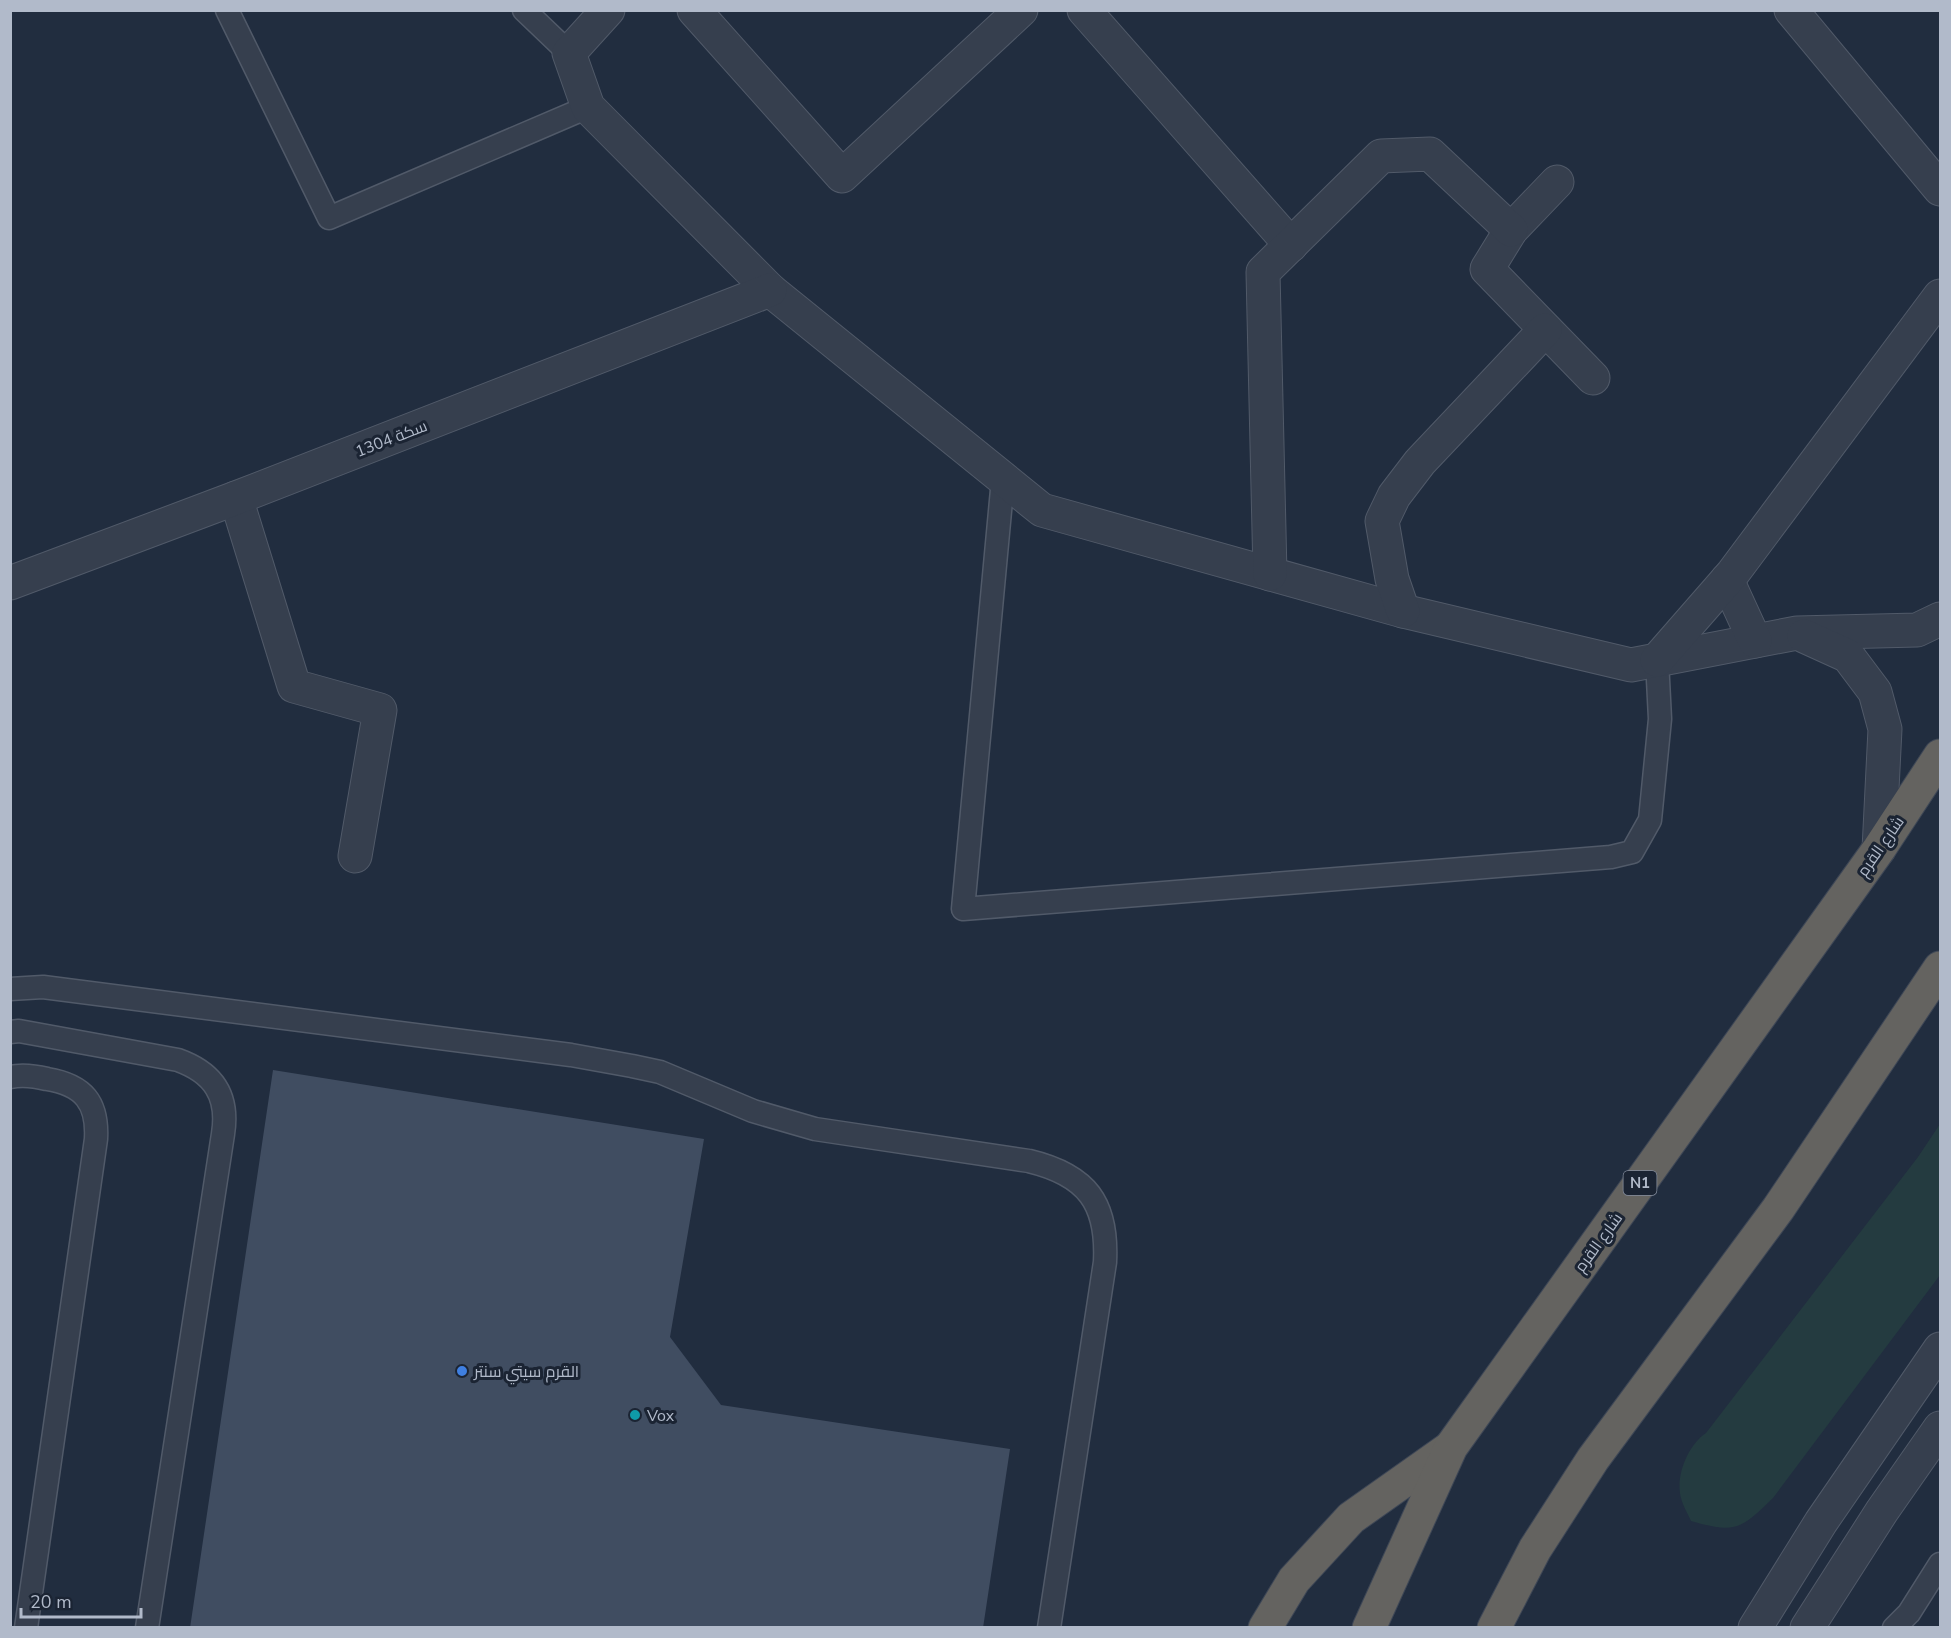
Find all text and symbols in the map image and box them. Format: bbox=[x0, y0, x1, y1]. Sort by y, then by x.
street label: سكة 1304 bbox=[352, 415, 431, 463]
street label: شارع القرم bbox=[1852, 812, 1910, 881]
road number: N1 bbox=[1624, 1171, 1656, 1195]
street label: شارع القرم bbox=[1570, 1208, 1628, 1277]
place label: القرم سيتي سنتر bbox=[473, 1361, 579, 1385]
marker: القرم سيتي سنتر bbox=[455, 1364, 469, 1378]
place label: Vox bbox=[646, 1405, 675, 1427]
marker: Vox bbox=[628, 1408, 642, 1422]
scale bar bbox=[21, 1581, 141, 1619]
text: 20 m bbox=[30, 1590, 72, 1614]

